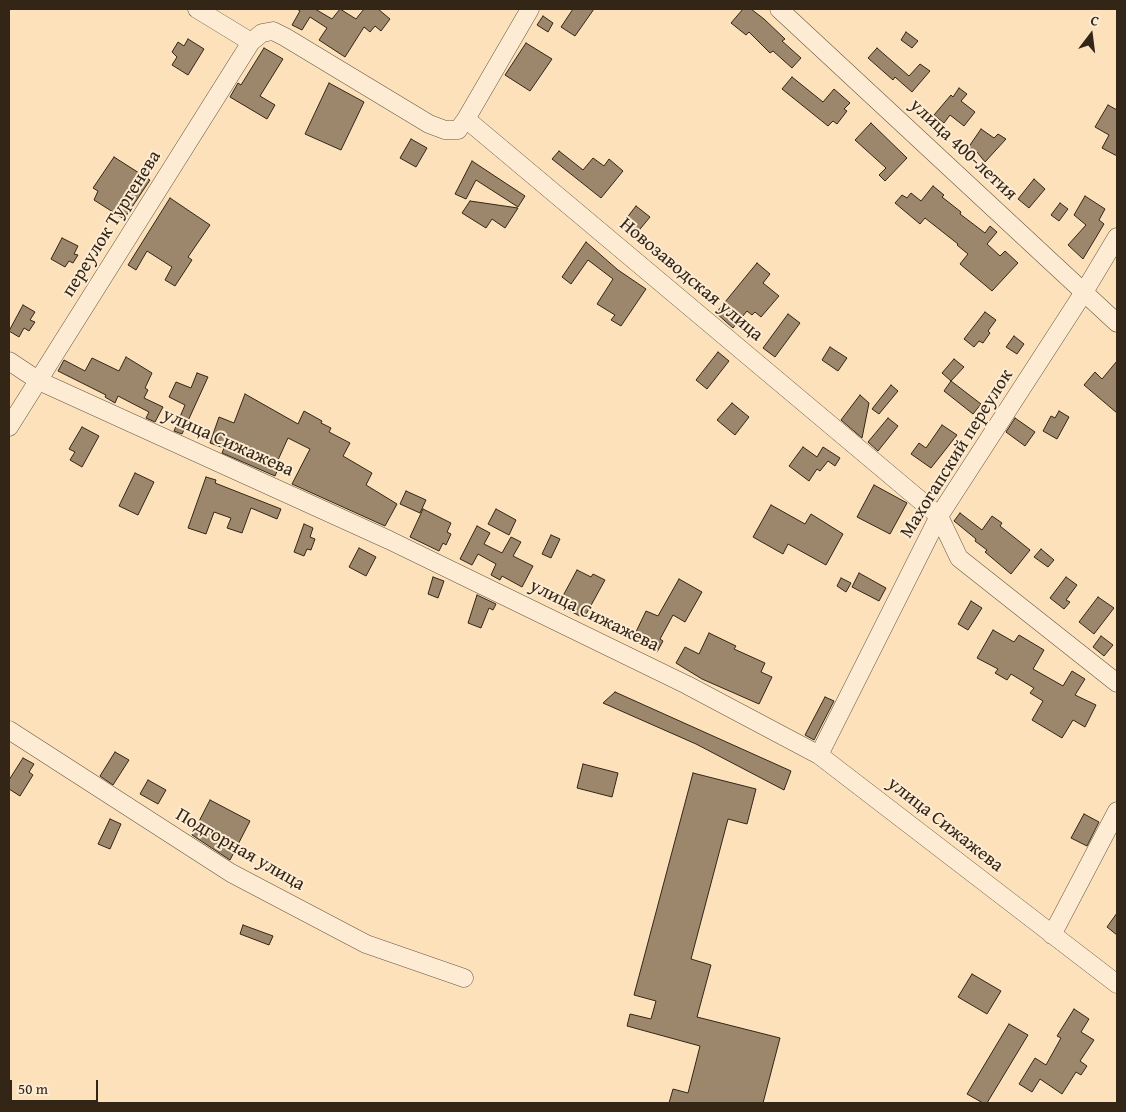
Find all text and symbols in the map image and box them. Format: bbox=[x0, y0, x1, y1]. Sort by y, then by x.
north arrow bbox=[1066, 10, 1116, 60]
text: С bbox=[1088, 10, 1101, 31]
street label: улица 400-летия bbox=[904, 94, 1022, 206]
street label: переулок Тургенева bbox=[58, 146, 166, 302]
street label: Новозаводская улица bbox=[615, 213, 767, 347]
street label: Махогапский переулок bbox=[896, 365, 1018, 543]
street label: улица Сижажева bbox=[159, 404, 297, 482]
street label: улица Сижажева bbox=[526, 575, 662, 657]
street label: улица Сижажева bbox=[882, 773, 1008, 877]
street label: Подгорная улица bbox=[171, 804, 309, 896]
scale bar bbox=[12, 1070, 100, 1102]
text: 50 m bbox=[18, 1078, 48, 1099]

